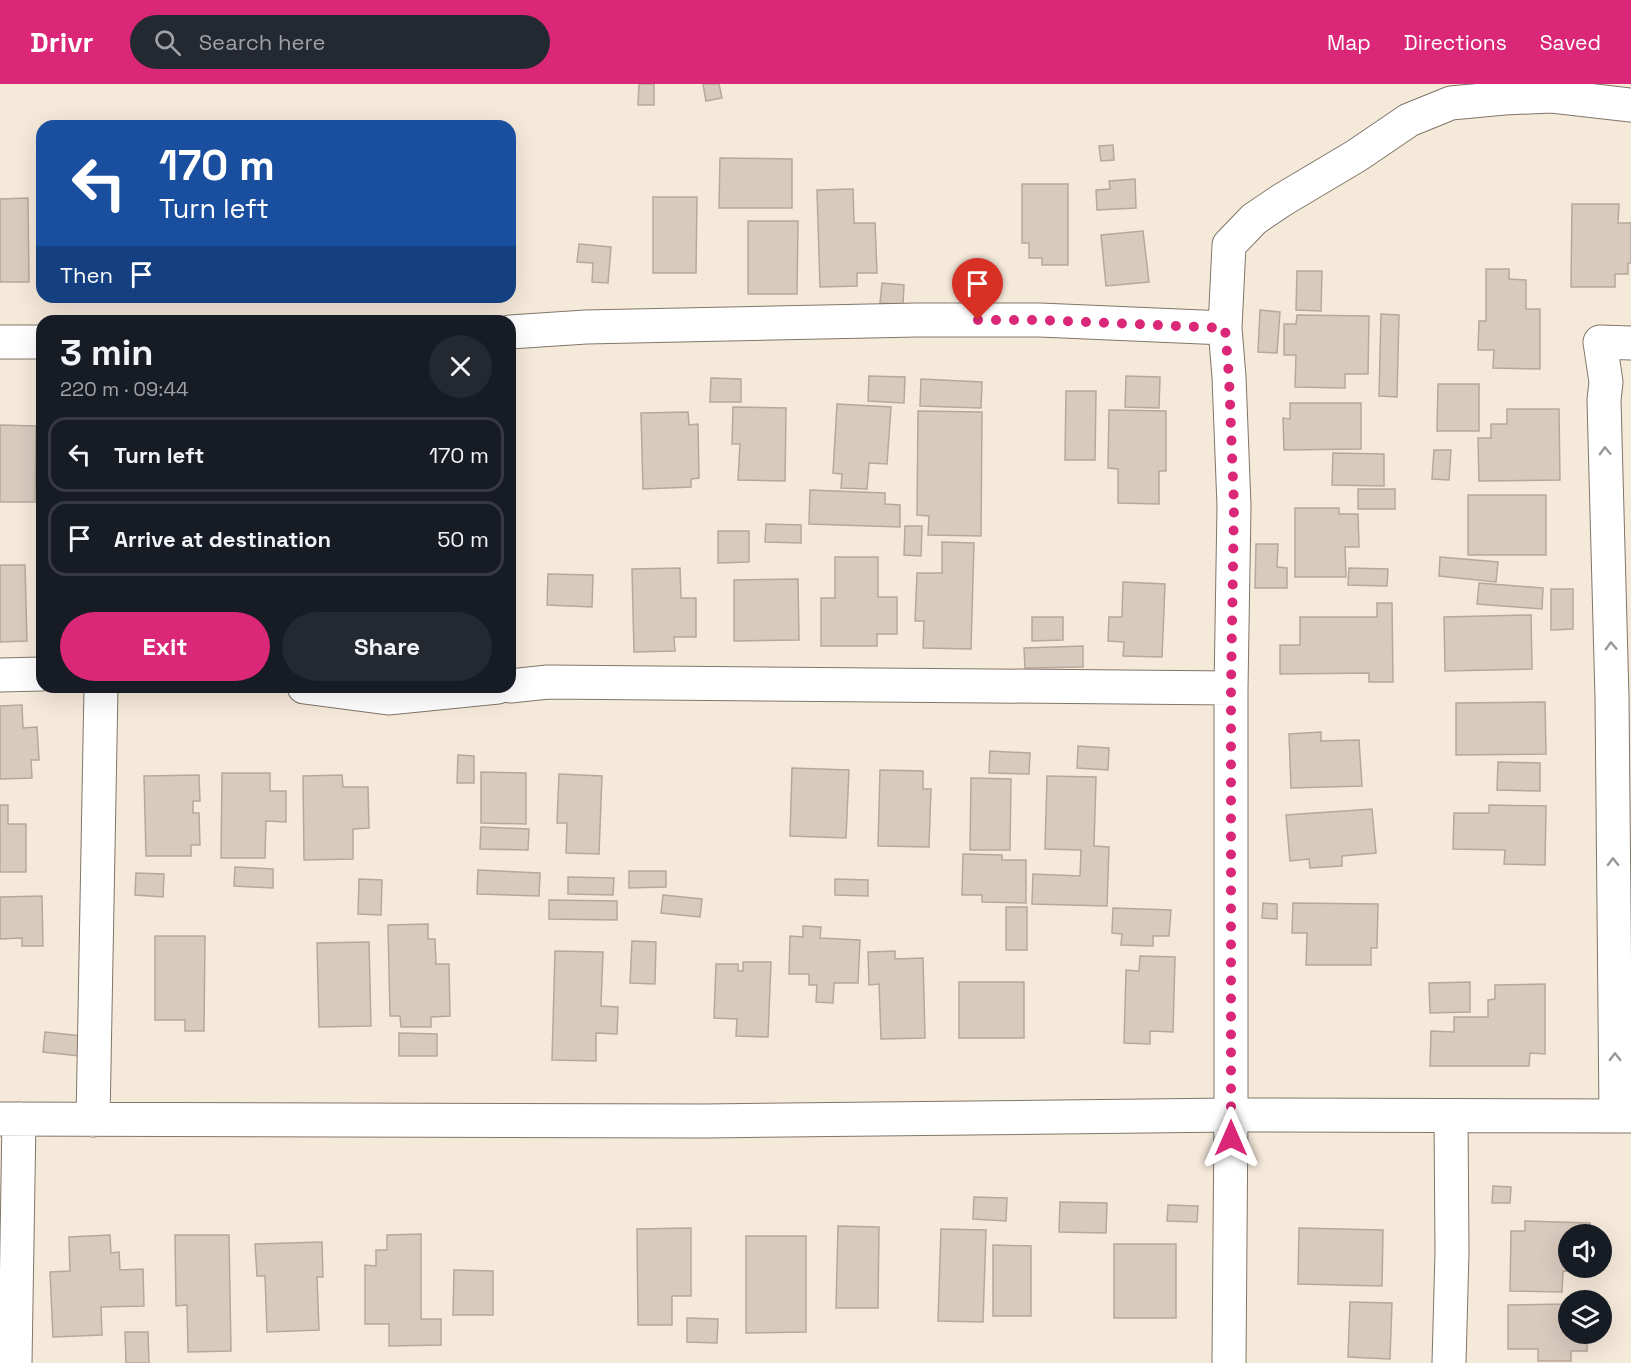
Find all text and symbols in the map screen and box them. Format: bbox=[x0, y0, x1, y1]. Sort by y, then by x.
search box bbox=[130, 15, 550, 69]
text: Drivr bbox=[30, 24, 94, 60]
icon: search bbox=[151, 26, 184, 59]
text: Search here bbox=[199, 28, 325, 56]
text: Map bbox=[1327, 29, 1371, 56]
text: Directions bbox=[1404, 29, 1507, 56]
text: Saved bbox=[1540, 29, 1601, 56]
text: 170 m bbox=[159, 139, 275, 192]
icon: left bbox=[60, 144, 138, 222]
text: Turn left bbox=[159, 191, 269, 226]
icon: arrive bbox=[125, 258, 158, 291]
pin bbox=[952, 258, 1003, 320]
text: Then bbox=[60, 261, 113, 289]
icon: arrive bbox=[961, 267, 994, 300]
text: 3 min bbox=[60, 330, 154, 376]
button: close bbox=[429, 335, 492, 398]
text: 220 m · 09:44 bbox=[60, 376, 188, 402]
icon: left bbox=[63, 438, 96, 471]
text: Turn left bbox=[114, 441, 204, 469]
text: 170 m bbox=[429, 441, 489, 469]
one-way arrow bbox=[1599, 447, 1612, 456]
icon: arrive bbox=[63, 522, 96, 555]
text: Arrive at destination bbox=[114, 525, 331, 553]
text: 50 m bbox=[437, 525, 489, 553]
button: Exit bbox=[60, 612, 270, 681]
button: Share bbox=[282, 612, 492, 681]
one-way arrow bbox=[1604, 642, 1617, 651]
one-way arrow bbox=[1607, 858, 1620, 867]
one-way arrow bbox=[1609, 1053, 1621, 1062]
position arrow bbox=[1199, 1106, 1263, 1170]
map controls bbox=[1558, 1224, 1612, 1344]
button: sound bbox=[1558, 1224, 1612, 1278]
button: layers bbox=[1558, 1290, 1612, 1344]

